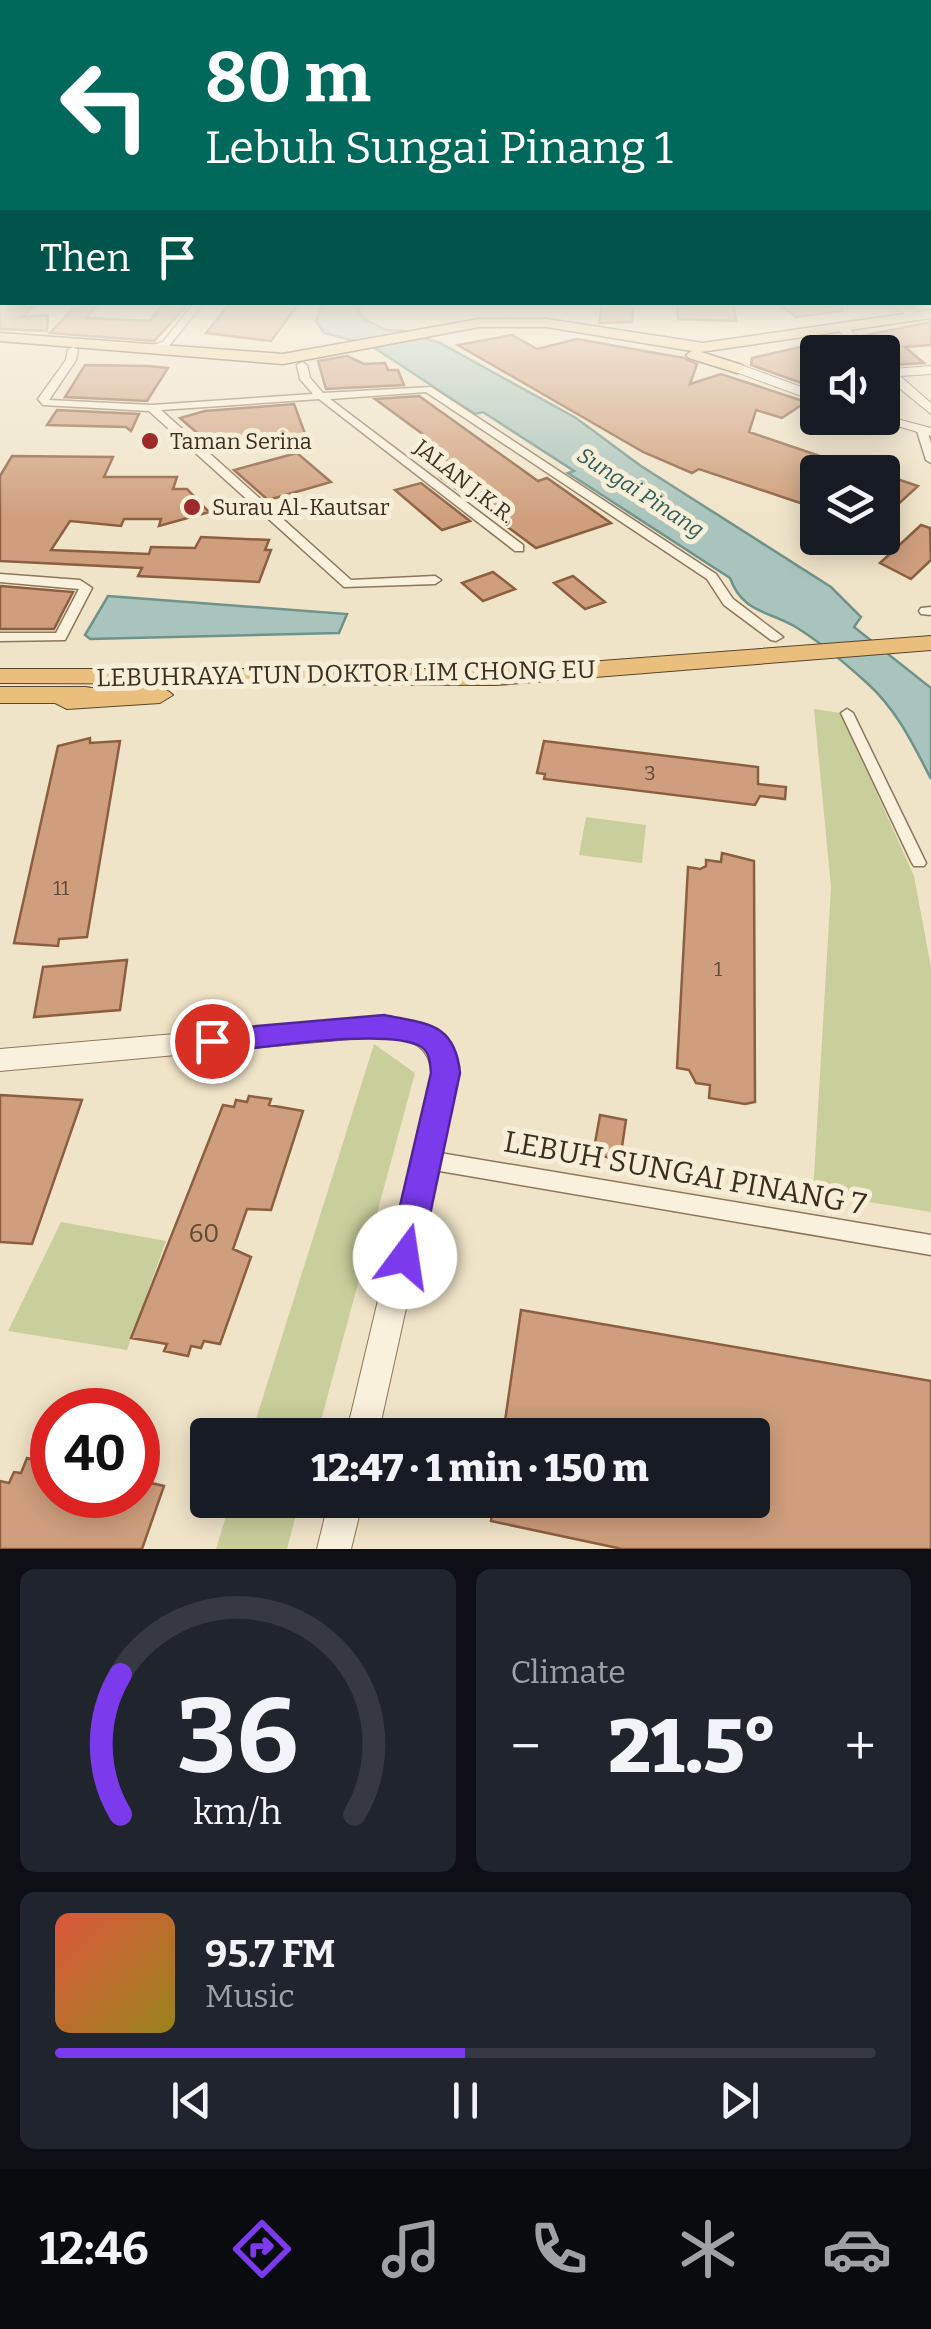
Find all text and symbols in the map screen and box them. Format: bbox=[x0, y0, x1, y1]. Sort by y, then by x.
text: 80 m bbox=[205, 36, 371, 120]
icon: left bbox=[40, 40, 170, 170]
text: Lebuh Sungai Pinang 1 bbox=[205, 121, 673, 175]
icon: arrive bbox=[150, 230, 205, 285]
text: Then bbox=[40, 235, 130, 281]
map controls bbox=[800, 335, 900, 555]
button: sound bbox=[800, 335, 900, 435]
place label: Taman Serina bbox=[170, 428, 312, 455]
marker: Taman Serina bbox=[139, 430, 161, 452]
street label: JALAN J.K.R. bbox=[408, 433, 520, 529]
water label: Sungai Pinang bbox=[572, 441, 709, 543]
button: layers bbox=[800, 455, 900, 555]
place label: Surau Al-Kautsar bbox=[212, 494, 390, 521]
marker: Surau Al-Kautsar bbox=[181, 496, 203, 518]
street label: LEBUHRAYA TUN DOKTOR LIM CHONG EU bbox=[96, 655, 596, 693]
house number: 3 bbox=[644, 761, 656, 785]
house number: 11 bbox=[53, 876, 69, 900]
house number: 1 bbox=[714, 957, 722, 981]
pin bbox=[170, 999, 255, 1084]
icon: arrive bbox=[185, 1014, 240, 1069]
street label: LEBUH SUNGAI PINANG 7 bbox=[501, 1123, 869, 1223]
position arrow bbox=[353, 1205, 457, 1309]
house number: 60 bbox=[189, 1219, 219, 1249]
speed limit sign: 40 bbox=[30, 1388, 160, 1518]
text: 12:47 · 1 min · 150 m bbox=[311, 1445, 649, 1491]
text: Climate bbox=[511, 1653, 626, 1691]
text: 36 bbox=[177, 1675, 298, 1800]
text: 21.5° bbox=[608, 1702, 777, 1792]
text: − bbox=[511, 1714, 541, 1780]
text: + bbox=[845, 1714, 876, 1780]
text: km/h bbox=[194, 1791, 282, 1833]
text: 95.7 FM bbox=[205, 1931, 335, 1977]
text: Music bbox=[205, 1977, 295, 2015]
icon: previous bbox=[164, 2073, 219, 2128]
icon: pause bbox=[438, 2073, 493, 2128]
icon: next bbox=[712, 2073, 767, 2128]
icon: directions bbox=[227, 2214, 297, 2284]
icon: music bbox=[376, 2214, 446, 2284]
icon: phone bbox=[524, 2214, 594, 2284]
icon: climate bbox=[673, 2214, 743, 2284]
icon: car bbox=[822, 2214, 892, 2284]
text: 12:46 bbox=[39, 2222, 149, 2276]

